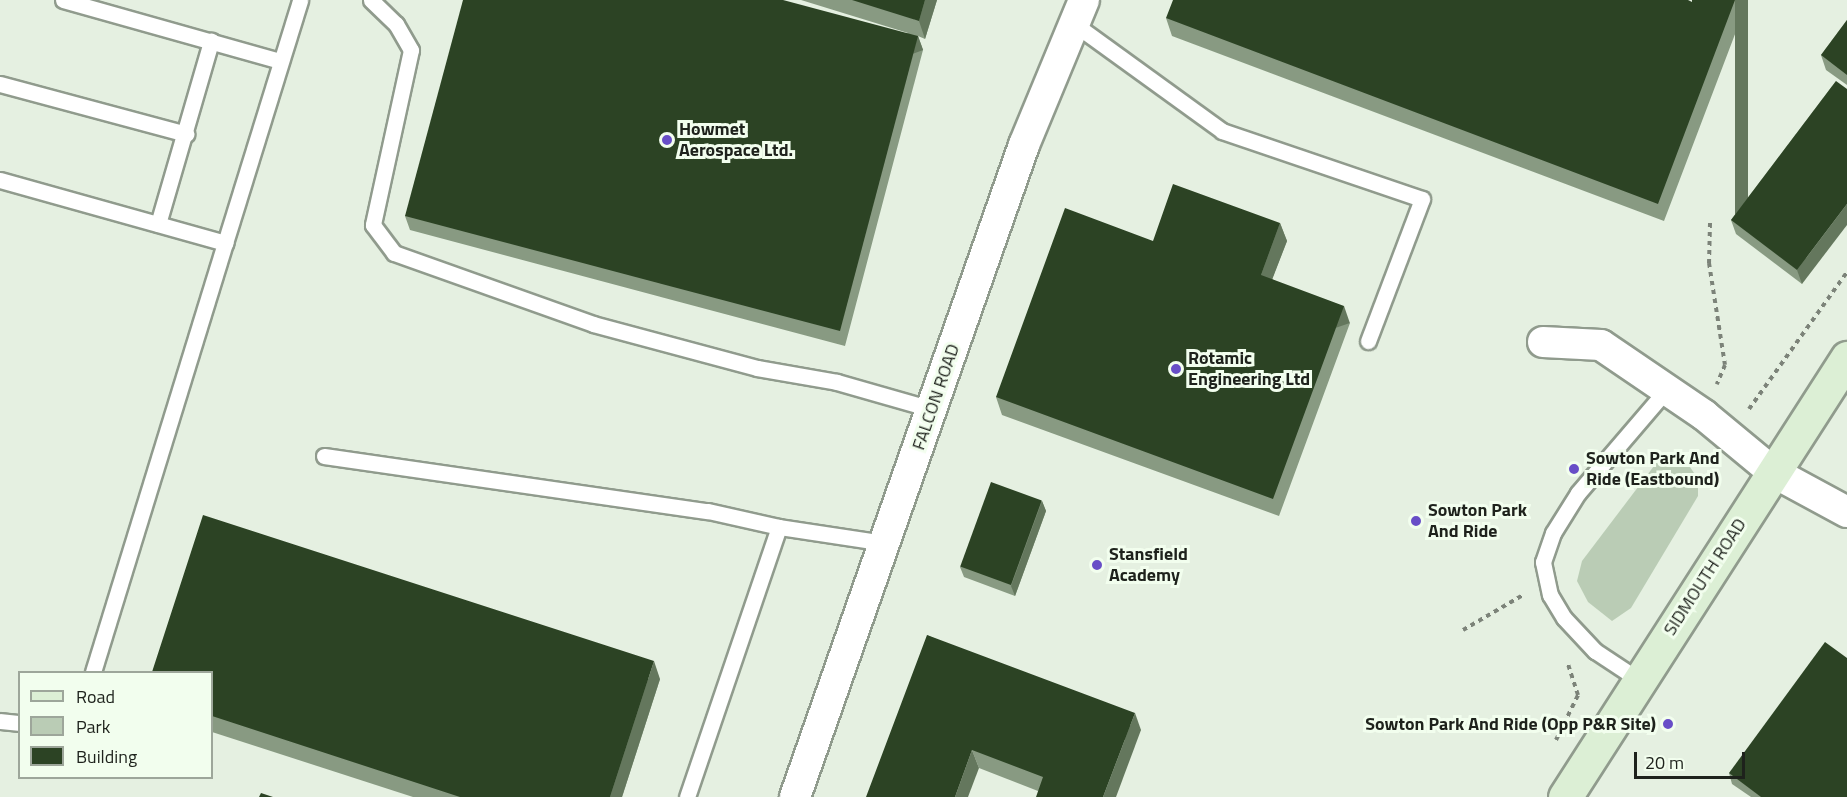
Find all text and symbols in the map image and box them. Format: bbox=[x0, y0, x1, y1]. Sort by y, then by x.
place label: Howmet Aerospace Ltd. bbox=[679, 119, 793, 162]
marker: Howmet Aerospace Ltd. bbox=[660, 133, 674, 147]
street label: FALCON ROAD bbox=[908, 341, 964, 453]
place label: Rotamic Engineering Ltd bbox=[1188, 348, 1310, 391]
marker: Rotamic Engineering Ltd bbox=[1169, 362, 1183, 376]
place label: Sowton Park And Ride (Eastbound) bbox=[1586, 448, 1720, 490]
marker: Sowton Park And Ride (Eastbound) bbox=[1567, 462, 1581, 476]
place label: Sowton Park And Ride bbox=[1428, 500, 1527, 542]
marker: Sowton Park And Ride bbox=[1409, 514, 1423, 528]
street label: SIDMOUTH ROAD bbox=[1659, 514, 1751, 640]
place label: Stansfield Academy bbox=[1109, 544, 1188, 586]
marker: Stansfield Academy bbox=[1090, 558, 1104, 572]
legend bbox=[18, 671, 213, 779]
text: Road bbox=[76, 683, 115, 710]
text: Park bbox=[76, 713, 110, 740]
place label: Sowton Park And Ride (Opp P&R Site) bbox=[1365, 713, 1656, 735]
marker: Sowton Park And Ride (Opp P&R Site) bbox=[1661, 717, 1675, 731]
scale bar bbox=[1637, 740, 1748, 778]
text: Building bbox=[76, 743, 137, 770]
text: 20 m bbox=[1645, 749, 1684, 776]

